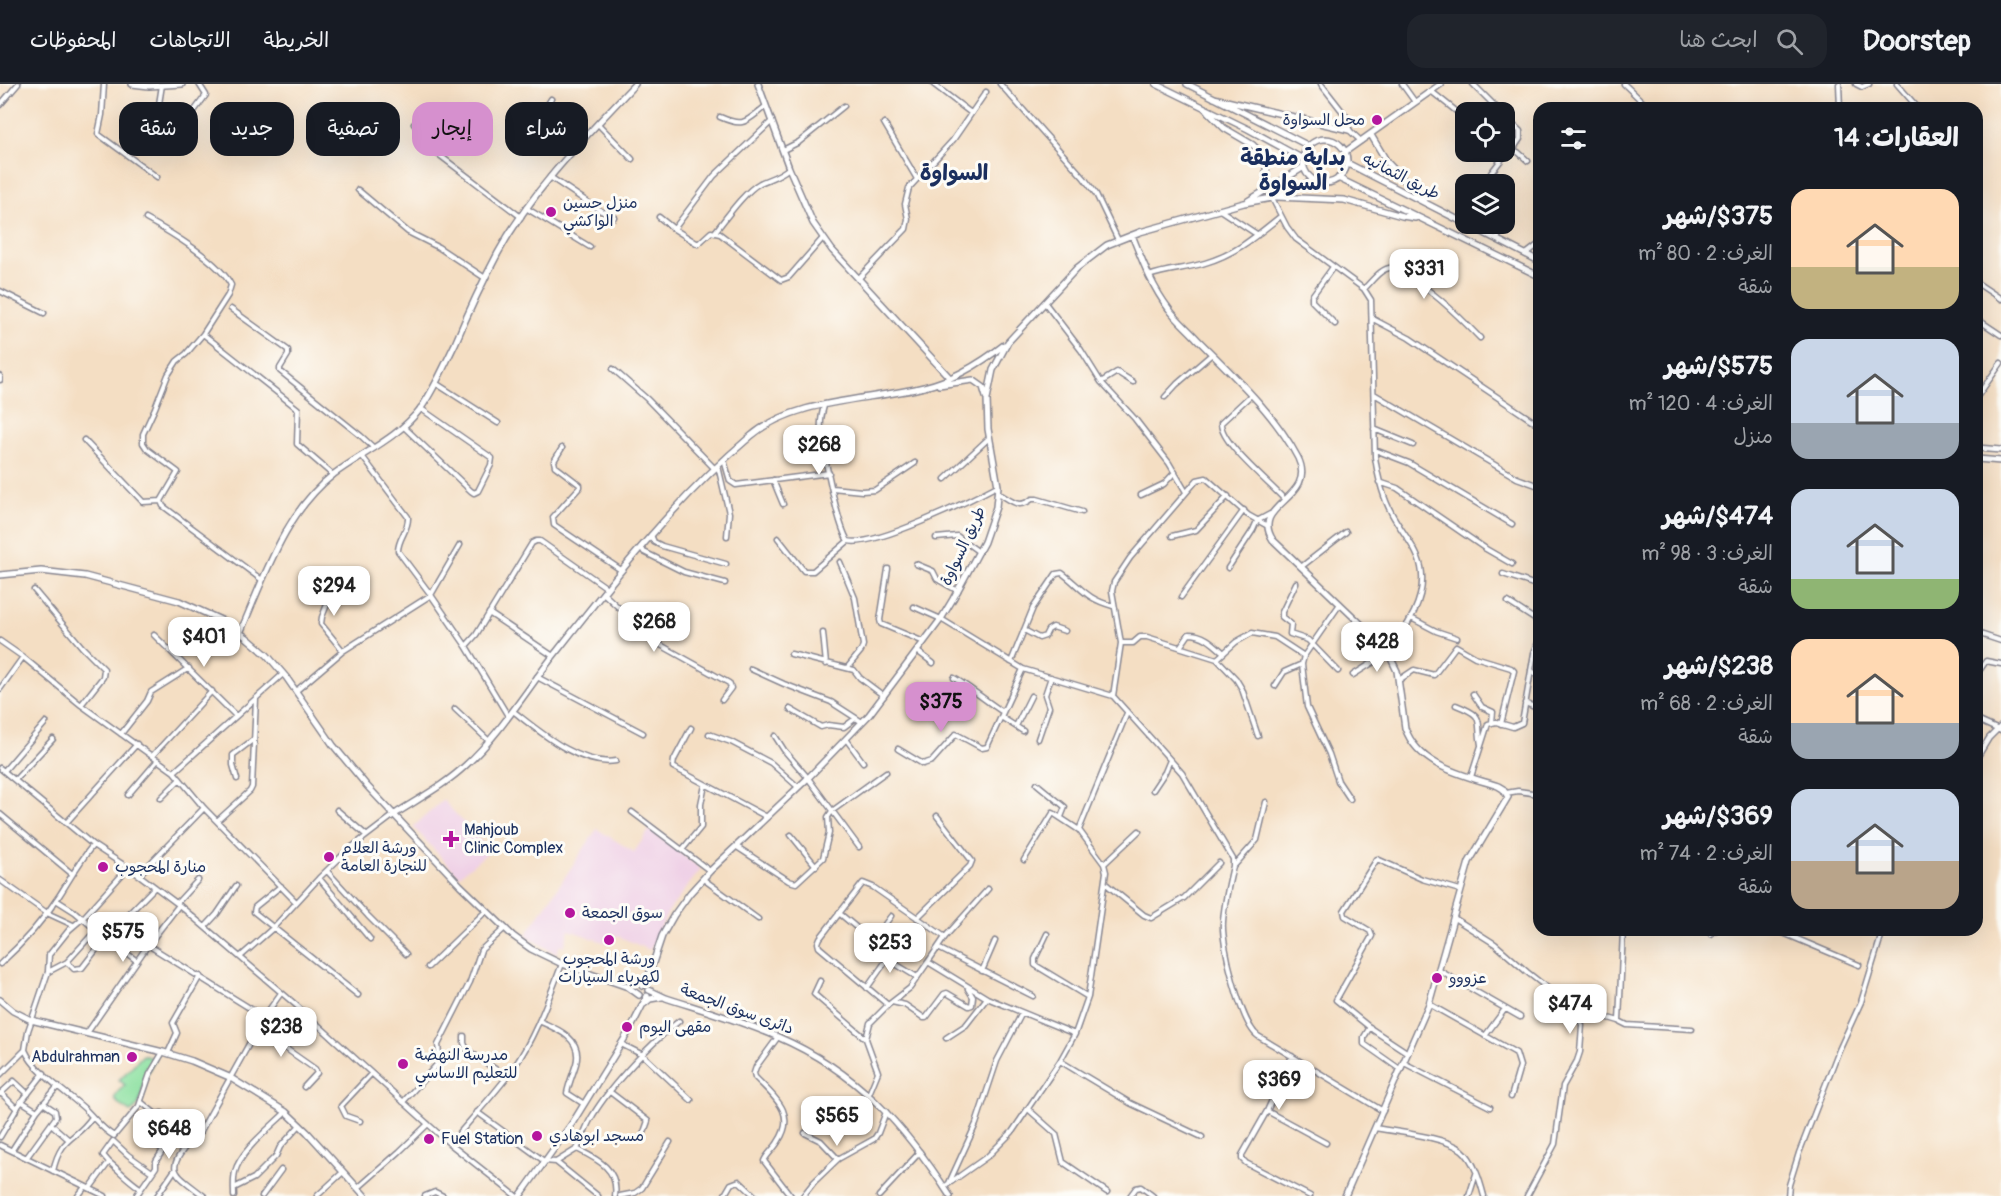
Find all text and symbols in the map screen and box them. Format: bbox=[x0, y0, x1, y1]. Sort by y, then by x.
search box bbox=[1407, 14, 1827, 68]
text: Doorstep bbox=[1863, 24, 1971, 59]
icon: search bbox=[1773, 25, 1806, 58]
text: ابحث هنا bbox=[1679, 26, 1758, 54]
text: المحفوظات bbox=[30, 27, 116, 54]
text: الاتجاهات bbox=[149, 27, 231, 54]
text: الخريطة bbox=[264, 27, 329, 54]
chip: شقة bbox=[119, 102, 198, 156]
chip: جديد bbox=[210, 102, 294, 156]
chip: تصفية bbox=[306, 102, 400, 156]
chip: إيجار bbox=[412, 102, 493, 156]
chip: شراء bbox=[505, 102, 588, 156]
map controls bbox=[1455, 102, 1515, 234]
button: locate bbox=[1455, 102, 1515, 162]
place label: محل السواوة bbox=[1283, 110, 1365, 130]
marker: محل السواوة bbox=[1370, 113, 1384, 127]
icon: filters bbox=[1557, 122, 1590, 155]
text: العقارات: 14 bbox=[1834, 122, 1959, 154]
district label: بداية منطقة السواوة bbox=[1240, 144, 1346, 197]
street label: طريق الثمانيه bbox=[1359, 148, 1443, 204]
district label: السواوة bbox=[920, 159, 988, 187]
button: layers bbox=[1455, 174, 1515, 234]
place label: منزل حسين الواكشي bbox=[563, 193, 638, 235]
text: $375/شهر bbox=[1664, 200, 1773, 232]
marker: منزل حسين الواكشي bbox=[544, 205, 558, 219]
icon: home bbox=[1839, 213, 1911, 285]
text: الغرف: 2 · 80 m² bbox=[1638, 241, 1773, 266]
pin: $331 bbox=[1388, 249, 1460, 300]
text: $331 bbox=[1404, 256, 1444, 281]
text: شقة bbox=[1738, 274, 1773, 299]
text: $575/شهر bbox=[1664, 350, 1773, 382]
icon: home bbox=[1839, 363, 1911, 435]
text: الغرف: 4 · 120 m² bbox=[1629, 391, 1773, 416]
text: منزل bbox=[1734, 424, 1773, 449]
pin: $268 bbox=[783, 425, 855, 476]
text: $268 bbox=[797, 432, 841, 457]
text: $474/شهر bbox=[1662, 500, 1773, 532]
street label: طريق السواوة bbox=[936, 503, 990, 589]
icon: home bbox=[1839, 513, 1911, 585]
text: الغرف: 3 · 98 m² bbox=[1642, 541, 1773, 566]
pin: $294 bbox=[298, 566, 370, 617]
text: $294 bbox=[312, 573, 356, 598]
text: شقة bbox=[1738, 574, 1773, 599]
pin: $268 bbox=[618, 602, 690, 653]
text: $268 bbox=[632, 609, 676, 634]
pin: $401 bbox=[168, 617, 240, 668]
pin: $428 bbox=[1341, 622, 1413, 673]
text: $401 bbox=[182, 624, 226, 649]
text: $428 bbox=[1355, 629, 1399, 654]
text: $238/شهر bbox=[1665, 650, 1773, 682]
icon: home bbox=[1839, 663, 1911, 735]
pin: $375 bbox=[905, 682, 977, 733]
text: $375 bbox=[919, 689, 963, 714]
text: الغرف: 2 · 68 m² bbox=[1640, 691, 1773, 716]
text: شقة bbox=[1738, 724, 1773, 749]
text: $369/شهر bbox=[1663, 800, 1773, 832]
icon: home bbox=[1839, 813, 1911, 885]
place label: Mahjoub Clinic Complex bbox=[464, 820, 563, 858]
marker: Mahjoub Clinic Complex bbox=[442, 830, 460, 848]
place label: ورشة العلام للنجارة العامة bbox=[341, 838, 427, 876]
text: الغرف: 2 · 74 m² bbox=[1640, 841, 1773, 866]
marker: ورشة العلام للنجارة العامة bbox=[322, 850, 336, 864]
place label: منارة المحجوب bbox=[115, 857, 206, 877]
marker: منارة المحجوب bbox=[96, 860, 110, 874]
text: شقة bbox=[1738, 874, 1773, 899]
place label: سوق الجمعة bbox=[582, 903, 663, 923]
marker: سوق الجمعة bbox=[563, 906, 577, 920]
pin: $575 bbox=[87, 912, 159, 963]
text: $575 bbox=[101, 919, 145, 944]
pin: $253 bbox=[854, 923, 926, 974]
text: $253 bbox=[868, 930, 912, 955]
marker: ورشة المحجوب لكهرباء السيارات bbox=[602, 933, 616, 947]
place label: ورشة المحجوب لكهرباء السيارات bbox=[558, 949, 660, 987]
place label: عزووو bbox=[1448, 968, 1487, 988]
marker: عزووو bbox=[1430, 971, 1444, 985]
street label: دائرى سوق الجمعة bbox=[678, 979, 796, 1039]
pin: $474 bbox=[1534, 984, 1606, 1035]
text: $474 bbox=[1548, 991, 1592, 1016]
pin: $238 bbox=[245, 1007, 317, 1058]
text: $238 bbox=[260, 1014, 302, 1039]
place label: مقهى اليوم bbox=[639, 1017, 711, 1039]
marker: مقهى اليوم bbox=[620, 1020, 634, 1034]
place label: مدرسة النهضة للتعليم الاساسي bbox=[415, 1045, 517, 1087]
place label: Abdulrahman bbox=[31, 1047, 120, 1067]
marker: Abdulrahman bbox=[125, 1050, 139, 1064]
marker: مدرسة النهضة للتعليم الاساسي bbox=[396, 1057, 410, 1071]
pin: $369 bbox=[1243, 1060, 1315, 1111]
text: $369 bbox=[1257, 1067, 1301, 1092]
pin: $565 bbox=[801, 1096, 873, 1147]
text: $565 bbox=[815, 1103, 859, 1128]
pin: $648 bbox=[133, 1109, 205, 1160]
text: $648 bbox=[147, 1116, 191, 1141]
place label: مسجد ابوهادي bbox=[549, 1126, 644, 1147]
place label: Fuel Station bbox=[441, 1129, 523, 1149]
marker: مسجد ابوهادي bbox=[530, 1129, 544, 1143]
marker: Fuel Station bbox=[422, 1132, 436, 1146]

